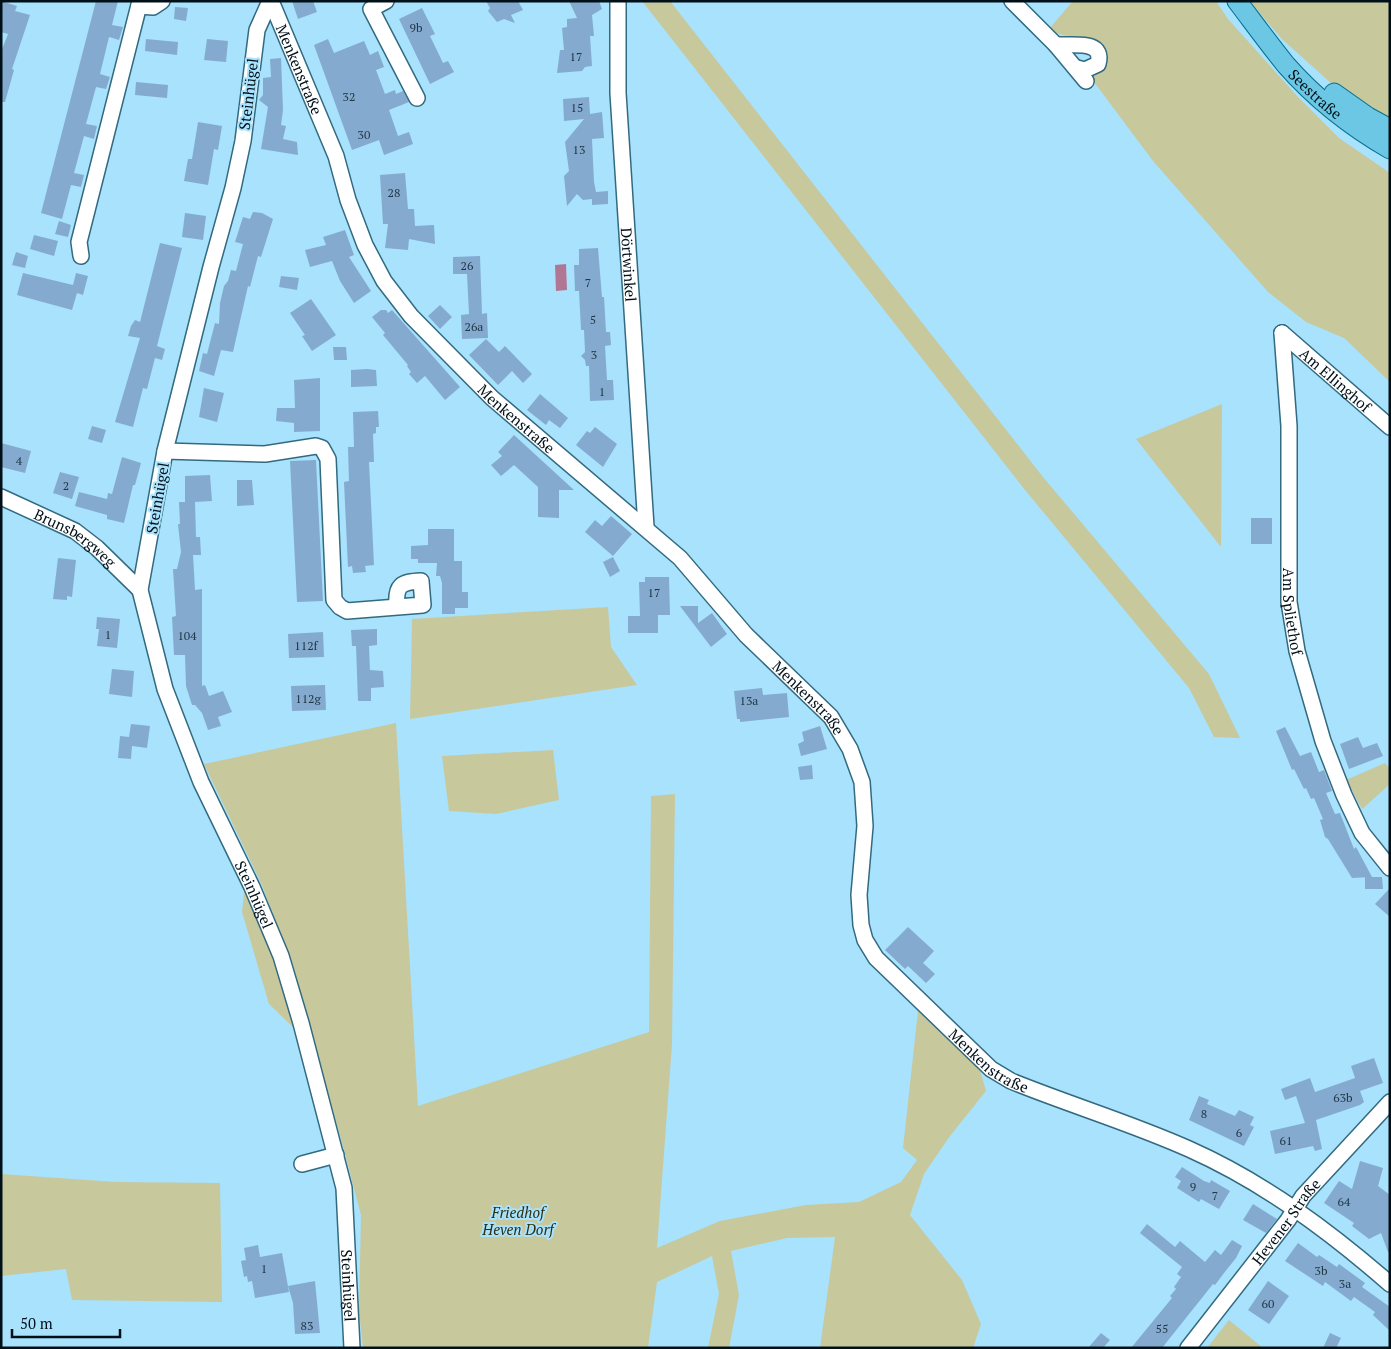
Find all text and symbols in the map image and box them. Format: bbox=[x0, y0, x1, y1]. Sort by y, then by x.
house number: 9b bbox=[410, 20, 423, 35]
street label: Menkenstraße bbox=[272, 21, 327, 117]
house number: 17 bbox=[570, 49, 582, 64]
street label: Steinhügel bbox=[234, 57, 262, 131]
street label: Seestraße bbox=[1284, 64, 1346, 123]
house number: 32 bbox=[343, 89, 355, 104]
house number: 15 bbox=[571, 100, 583, 115]
house number: 30 bbox=[358, 127, 370, 142]
house number: 13 bbox=[573, 142, 585, 157]
house number: 28 bbox=[388, 185, 400, 200]
street label: Dörtwinkel bbox=[617, 227, 641, 302]
house number: 26 bbox=[461, 258, 474, 273]
house number: 7 bbox=[585, 275, 591, 290]
house number: 5 bbox=[590, 312, 596, 327]
house number: 26a bbox=[465, 319, 483, 334]
street label: Am Ellinghof bbox=[1296, 343, 1376, 417]
house number: 3 bbox=[591, 347, 597, 362]
street label: Menkenstraße bbox=[474, 380, 559, 458]
house number: 1 bbox=[599, 384, 605, 399]
house number: 4 bbox=[16, 453, 23, 468]
street label: Steinhügel bbox=[141, 461, 173, 535]
house number: 2 bbox=[63, 478, 69, 493]
street label: Brunsbergweg bbox=[31, 504, 121, 572]
street label: Am Spliethof bbox=[1279, 568, 1308, 658]
house number: 17 bbox=[648, 585, 660, 600]
house number: 1 bbox=[105, 627, 111, 642]
house number: 104 bbox=[177, 628, 197, 643]
house number: 112f bbox=[294, 638, 319, 653]
street label: Menkenstraße bbox=[768, 656, 849, 738]
house number: 112g bbox=[295, 691, 321, 706]
house number: 13a bbox=[740, 693, 758, 708]
street label: Steinhügel bbox=[231, 857, 278, 931]
street label: Menkenstraße bbox=[945, 1024, 1032, 1097]
house number: 63b bbox=[1333, 1090, 1353, 1105]
house number: 8 bbox=[1201, 1106, 1207, 1121]
house number: 6 bbox=[1236, 1125, 1243, 1140]
house number: 61 bbox=[1280, 1133, 1292, 1148]
street label: Hevener Straße bbox=[1247, 1174, 1324, 1269]
house number: 9 bbox=[1190, 1179, 1196, 1194]
house number: 7 bbox=[1212, 1188, 1218, 1203]
house number: 64 bbox=[1338, 1194, 1351, 1209]
park label: Friedhof Heven Dorf bbox=[481, 1202, 556, 1239]
street label: Steinhügel bbox=[337, 1249, 361, 1322]
house number: 1 bbox=[261, 1261, 267, 1276]
house number: 3b bbox=[1315, 1263, 1328, 1278]
house number: 3a bbox=[1339, 1276, 1351, 1291]
house number: 60 bbox=[1262, 1296, 1274, 1311]
scale bar bbox=[12, 1306, 120, 1338]
text: 50 m bbox=[20, 1313, 53, 1333]
house number: 83 bbox=[301, 1318, 313, 1333]
house number: 55 bbox=[1156, 1321, 1168, 1336]

